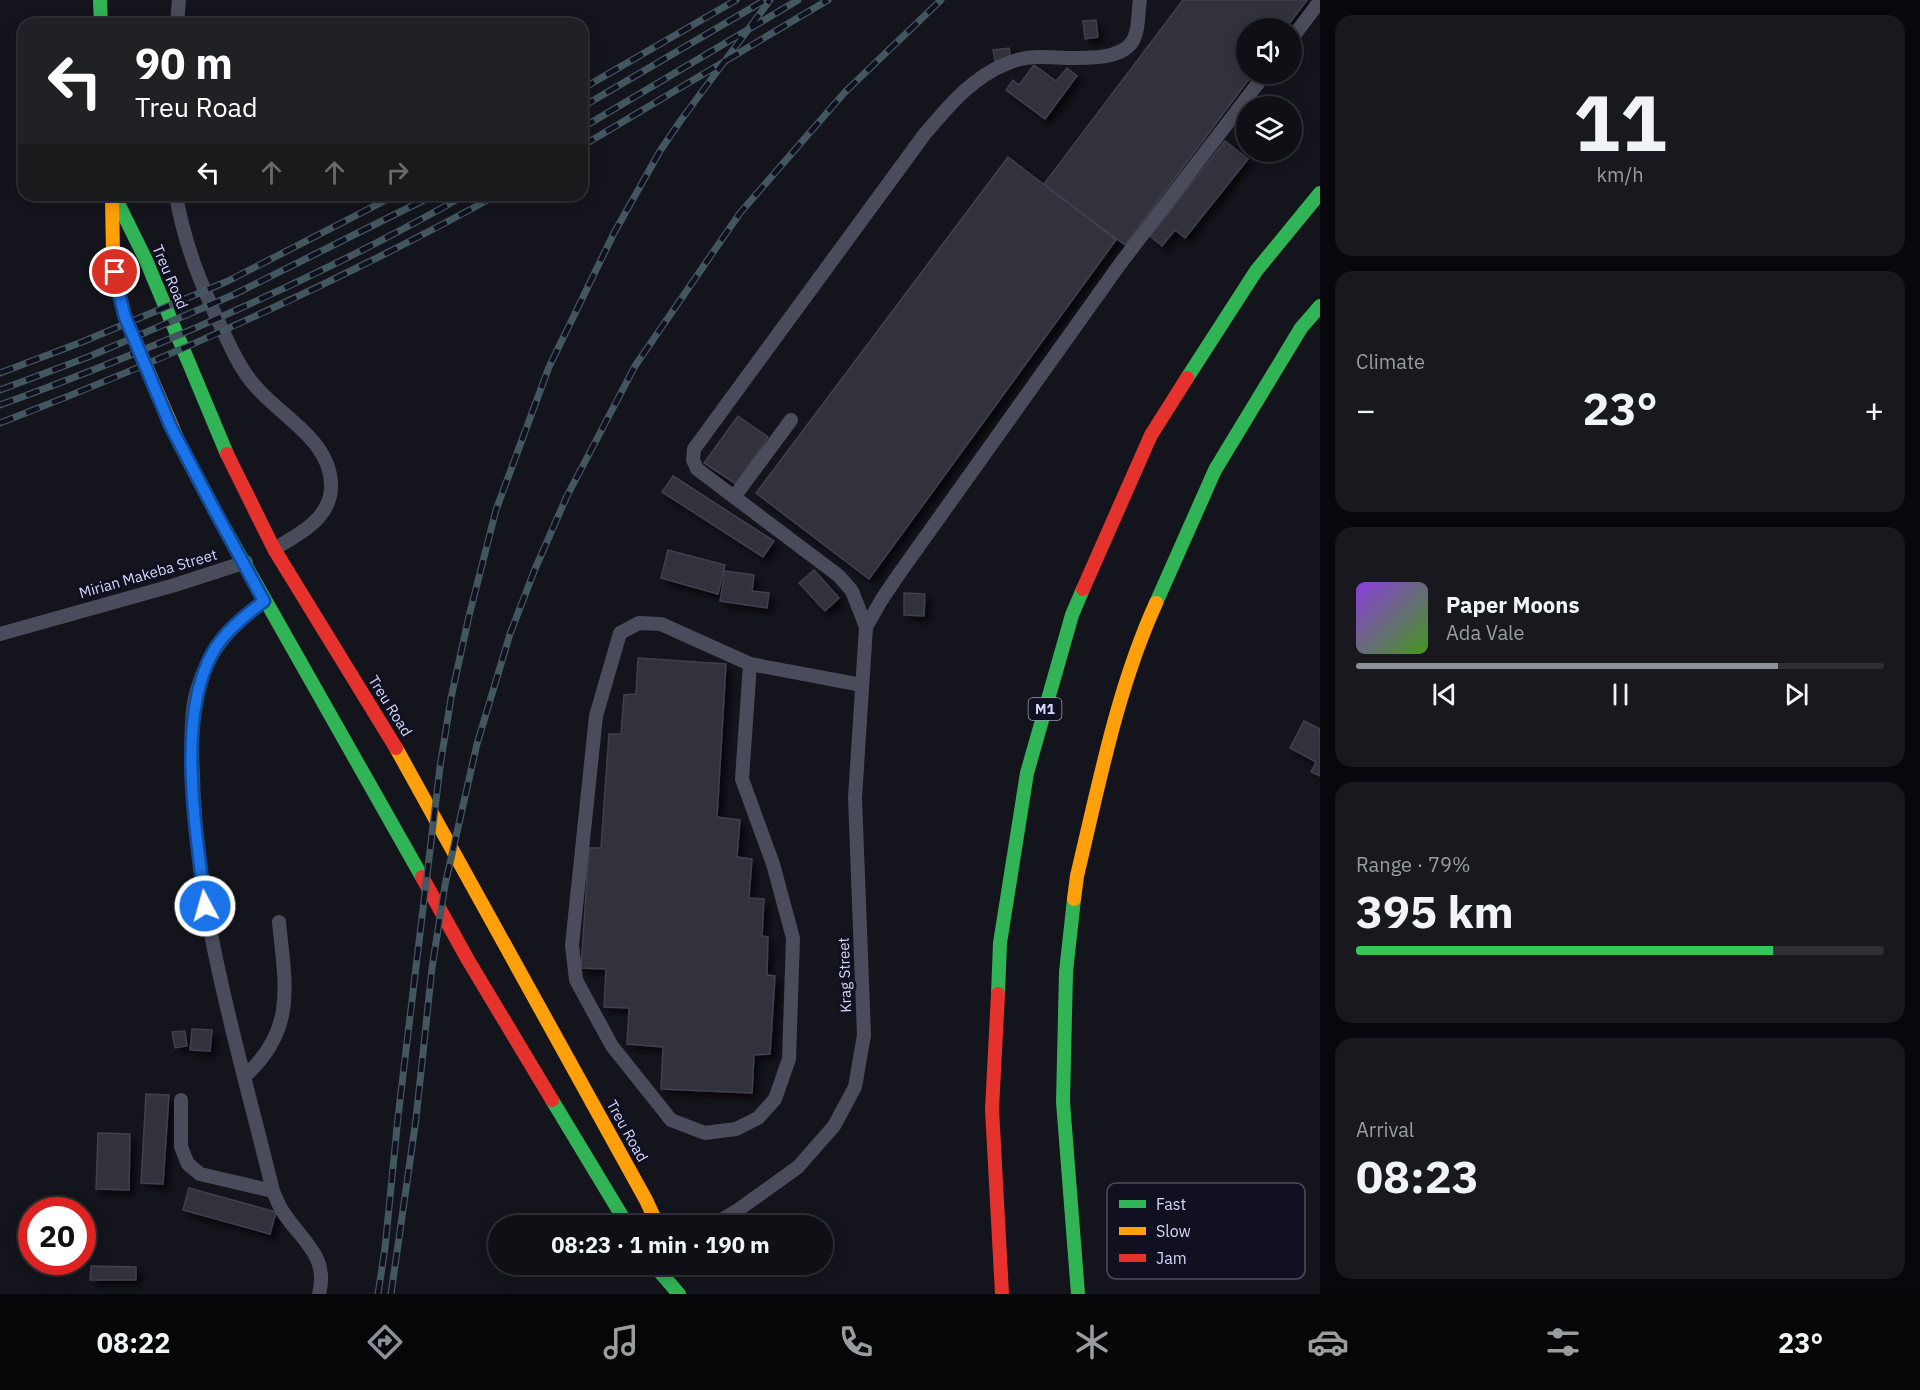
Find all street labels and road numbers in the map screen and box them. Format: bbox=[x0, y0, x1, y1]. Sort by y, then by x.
street label: Treu Road bbox=[148, 242, 193, 312]
street label: Mirian Makeba Street bbox=[77, 545, 219, 602]
street label: Treu Road bbox=[364, 672, 417, 740]
road number: M1 bbox=[1028, 698, 1062, 720]
street label: Krag Street bbox=[834, 937, 855, 1013]
street label: Treu Road bbox=[603, 1096, 652, 1165]

